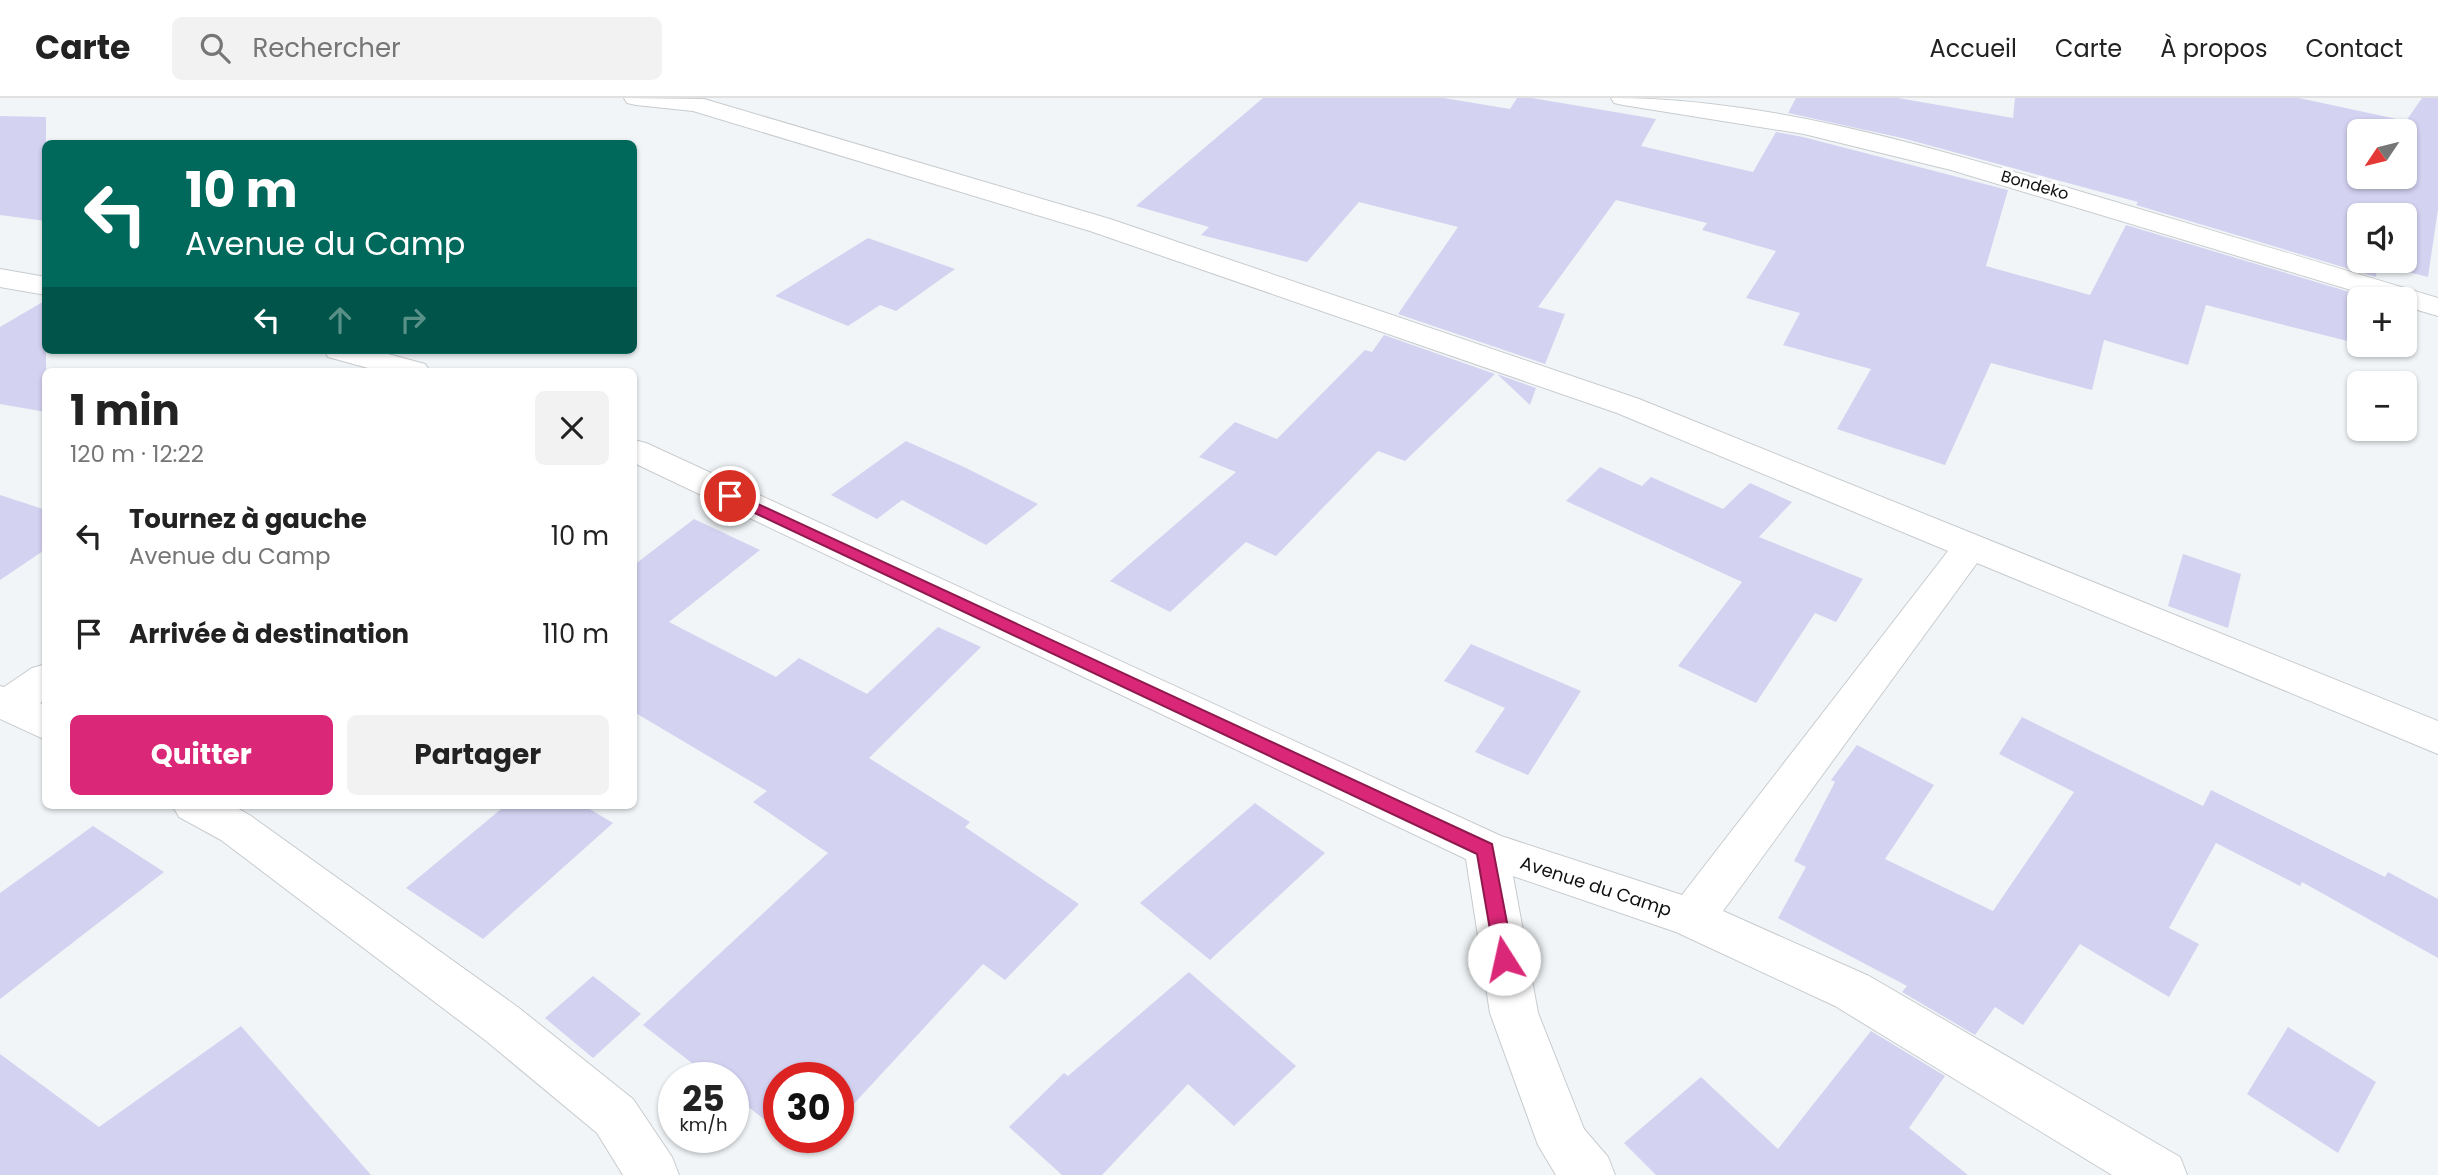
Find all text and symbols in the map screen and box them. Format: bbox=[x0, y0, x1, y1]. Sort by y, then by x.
search box bbox=[172, 17, 662, 80]
text: Carte bbox=[35, 24, 130, 71]
icon: search bbox=[196, 29, 234, 67]
text: Rechercher bbox=[252, 30, 401, 66]
text: Accueil bbox=[1930, 32, 2017, 65]
text: Carte bbox=[2055, 32, 2122, 65]
text: À propos bbox=[2160, 32, 2267, 65]
text: Contact bbox=[2305, 32, 2403, 65]
north arrow bbox=[2347, 119, 2417, 189]
map controls bbox=[2347, 119, 2417, 441]
text: 10 m bbox=[185, 156, 298, 224]
street label: Bondeko bbox=[1998, 164, 2072, 206]
icon: left bbox=[70, 168, 161, 259]
button: sound bbox=[2347, 203, 2417, 273]
text: Avenue du Camp bbox=[185, 221, 465, 266]
button: + bbox=[2347, 287, 2417, 357]
icon: left bbox=[248, 301, 286, 339]
icon: ahead bbox=[321, 301, 359, 339]
icon: right bbox=[394, 301, 432, 339]
button: − bbox=[2347, 371, 2417, 441]
text: 1 min bbox=[70, 381, 180, 440]
button: close bbox=[535, 391, 609, 465]
text: 120 m · 12:22 bbox=[70, 438, 204, 470]
pin bbox=[700, 466, 760, 526]
icon: arrive bbox=[711, 477, 749, 515]
text: Tournez à gauche bbox=[129, 501, 367, 537]
icon: left bbox=[70, 517, 108, 555]
text: 10 m bbox=[551, 518, 609, 554]
text: Avenue du Camp bbox=[129, 540, 330, 572]
icon: arrive bbox=[70, 615, 108, 653]
text: Arrivée à destination bbox=[129, 616, 409, 652]
text: 110 m bbox=[542, 616, 609, 652]
button: Quitter bbox=[70, 715, 333, 795]
button: Partager bbox=[347, 715, 609, 795]
street label: Avenue du Camp bbox=[1517, 850, 1675, 922]
position arrow bbox=[1467, 922, 1541, 996]
speed limit sign: 30 bbox=[763, 1062, 854, 1153]
text: 25 bbox=[682, 1074, 725, 1123]
text: km/h bbox=[680, 1112, 727, 1137]

